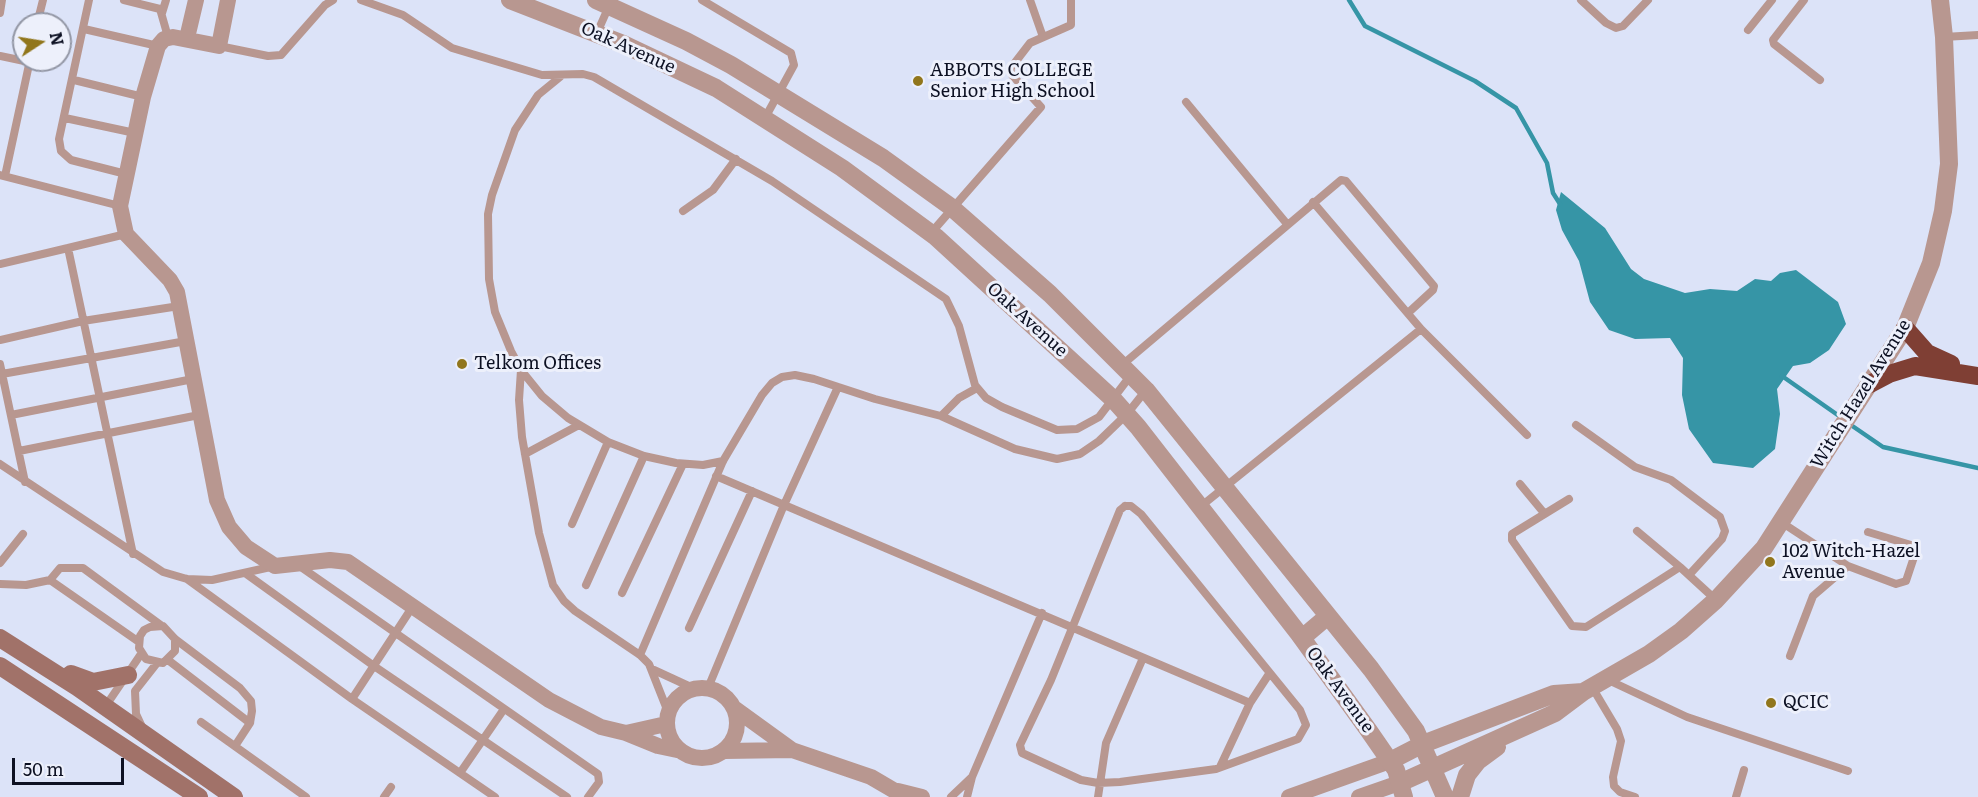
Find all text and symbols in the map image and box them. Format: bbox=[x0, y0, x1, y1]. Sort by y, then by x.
north arrow bbox=[12, 12, 72, 72]
street label: Oak Avenue bbox=[577, 18, 679, 78]
text: N bbox=[45, 30, 71, 48]
place label: ABBOTS COLLEGE Senior High School bbox=[930, 60, 1095, 103]
marker: ABBOTS COLLEGE Senior High School bbox=[911, 74, 925, 88]
street label: Oak Avenue bbox=[982, 278, 1072, 362]
street label: Witch Hazel Avenue bbox=[1806, 315, 1916, 473]
place label: Telkom Offices bbox=[474, 353, 601, 375]
marker: Telkom Offices bbox=[455, 357, 469, 371]
place label: 102 Witch-Hazel Avenue bbox=[1782, 541, 1920, 584]
marker: 102 Witch-Hazel Avenue bbox=[1763, 555, 1777, 569]
street label: Oak Avenue bbox=[1302, 643, 1378, 737]
place label: QCIC bbox=[1783, 692, 1829, 714]
marker: QCIC bbox=[1764, 696, 1778, 710]
scale bar bbox=[15, 746, 128, 784]
text: 50 m bbox=[23, 755, 64, 782]

